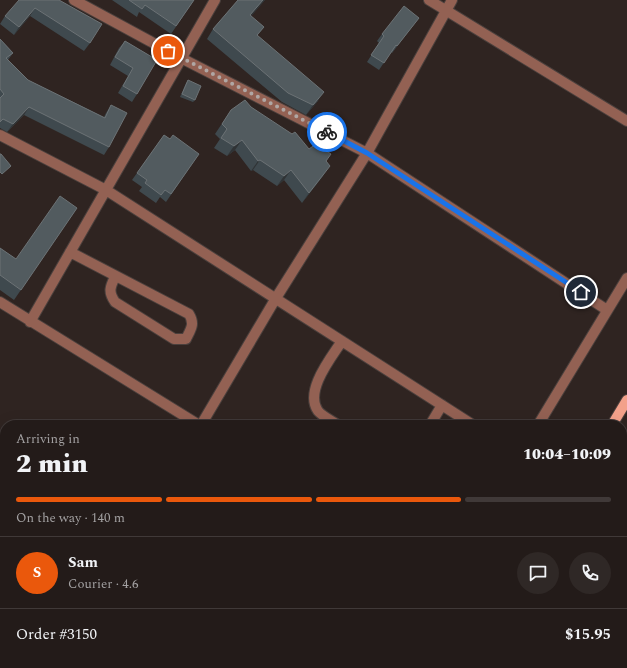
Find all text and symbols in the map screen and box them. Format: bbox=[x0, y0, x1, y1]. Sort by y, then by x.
pin bbox=[151, 34, 185, 68]
icon: bag bbox=[157, 40, 179, 62]
courier bbox=[307, 112, 347, 152]
icon: bike bbox=[316, 121, 338, 143]
pin bbox=[564, 275, 598, 309]
icon: home bbox=[570, 281, 592, 303]
text: Arriving in bbox=[16, 429, 80, 449]
text: 10:04–10:09 bbox=[523, 443, 611, 466]
text: 2 min bbox=[16, 444, 88, 484]
text: On the way · 140 m bbox=[16, 508, 125, 528]
text: Sam bbox=[68, 551, 98, 574]
button: chat bbox=[517, 552, 559, 594]
button: phone bbox=[569, 552, 611, 594]
text: S bbox=[33, 561, 41, 584]
text: Courier · 4.6 bbox=[68, 574, 138, 594]
text: Order #3150 bbox=[16, 623, 97, 646]
text: $15.95 bbox=[565, 623, 611, 646]

